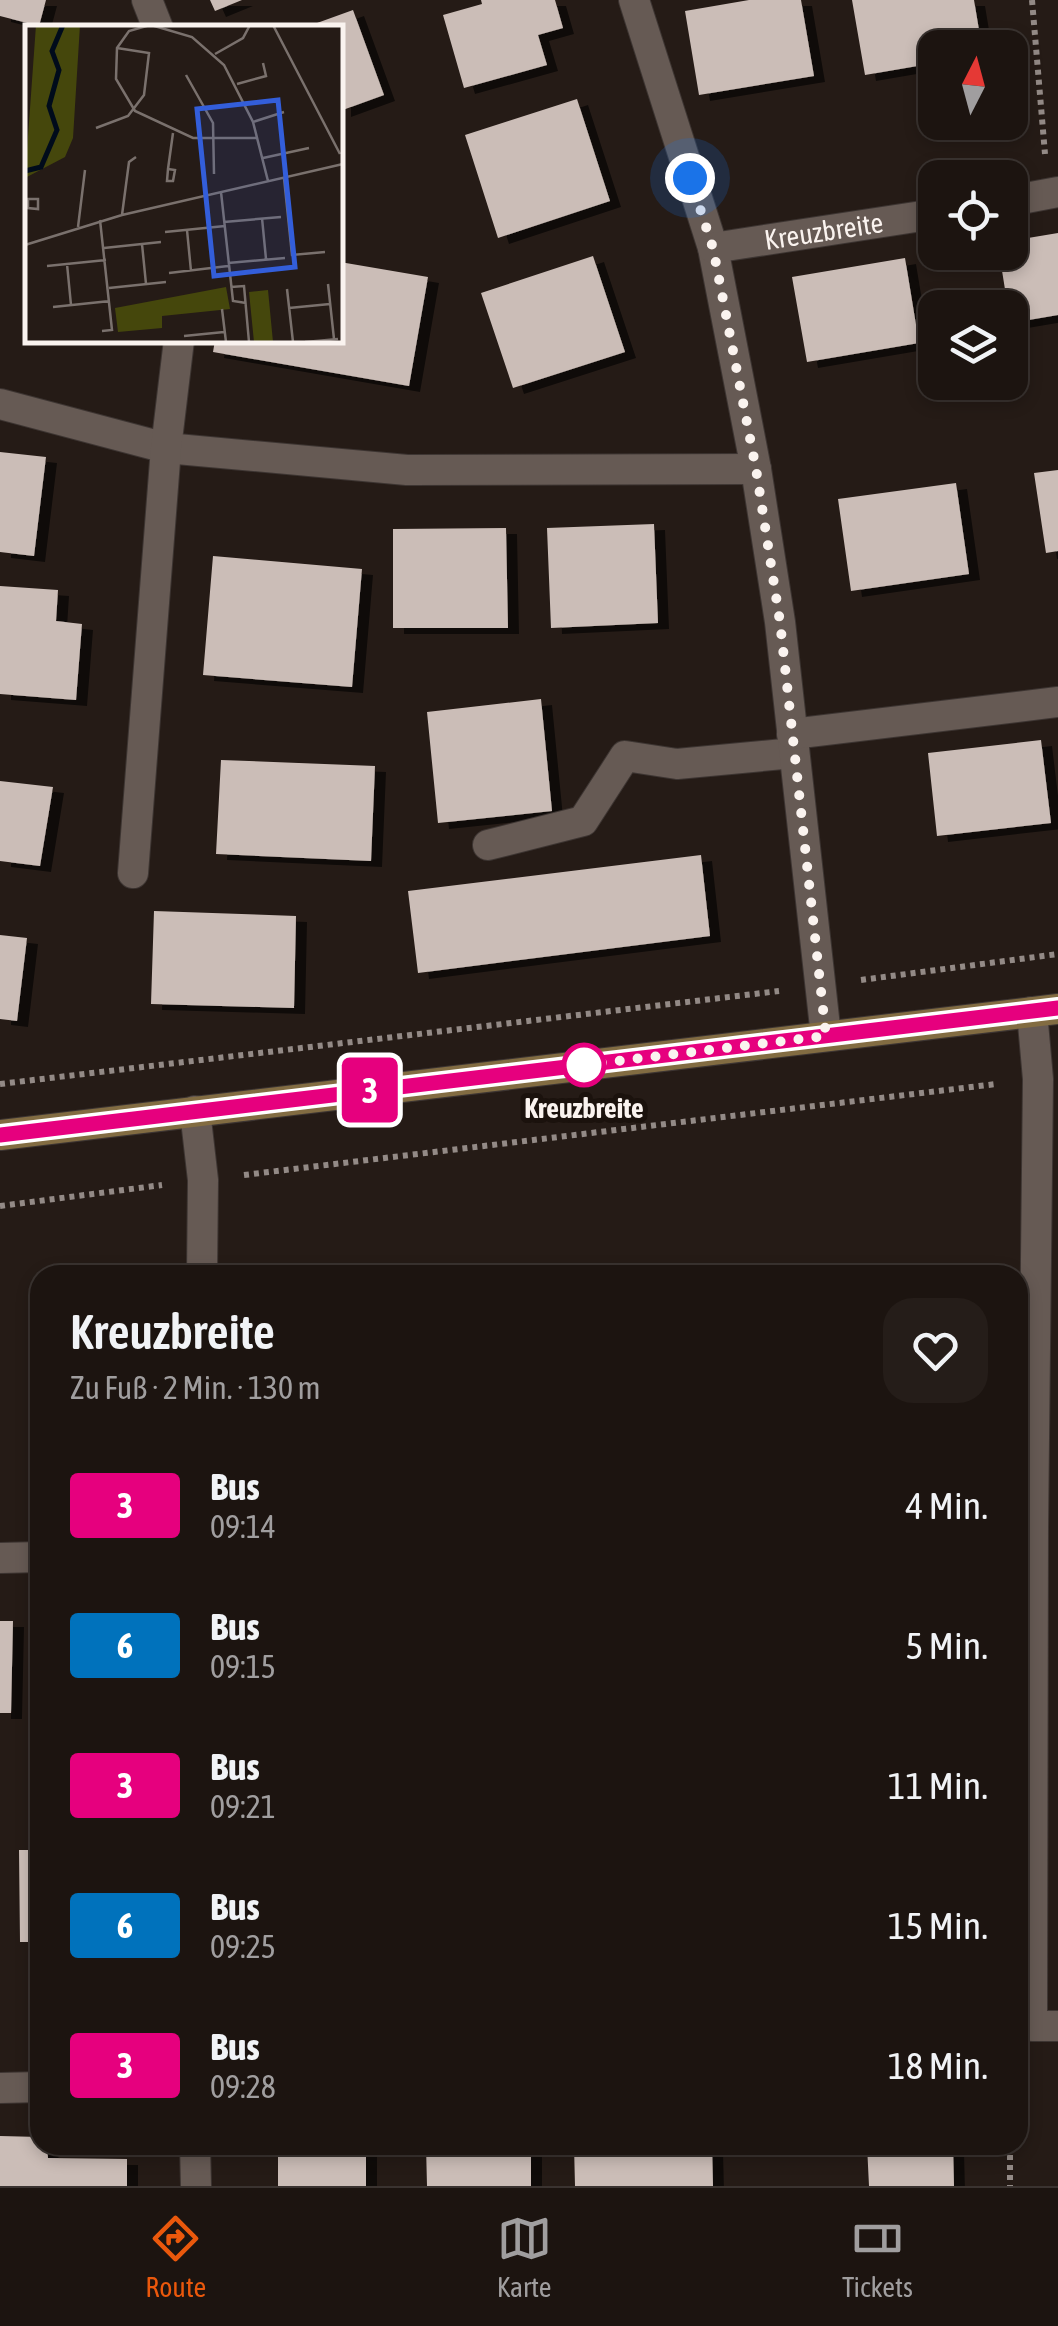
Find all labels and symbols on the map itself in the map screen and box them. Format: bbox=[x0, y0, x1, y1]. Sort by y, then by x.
inset map bbox=[25, 25, 342, 342]
north arrow bbox=[918, 30, 1028, 140]
your location bbox=[665, 153, 715, 203]
street label: Kreuzbreite bbox=[762, 206, 885, 256]
marker: Kreuzbreite bbox=[563, 1044, 605, 1086]
line badge: 3 bbox=[338, 1058, 402, 1122]
place label: Kreuzbreite bbox=[524, 1092, 644, 1124]

